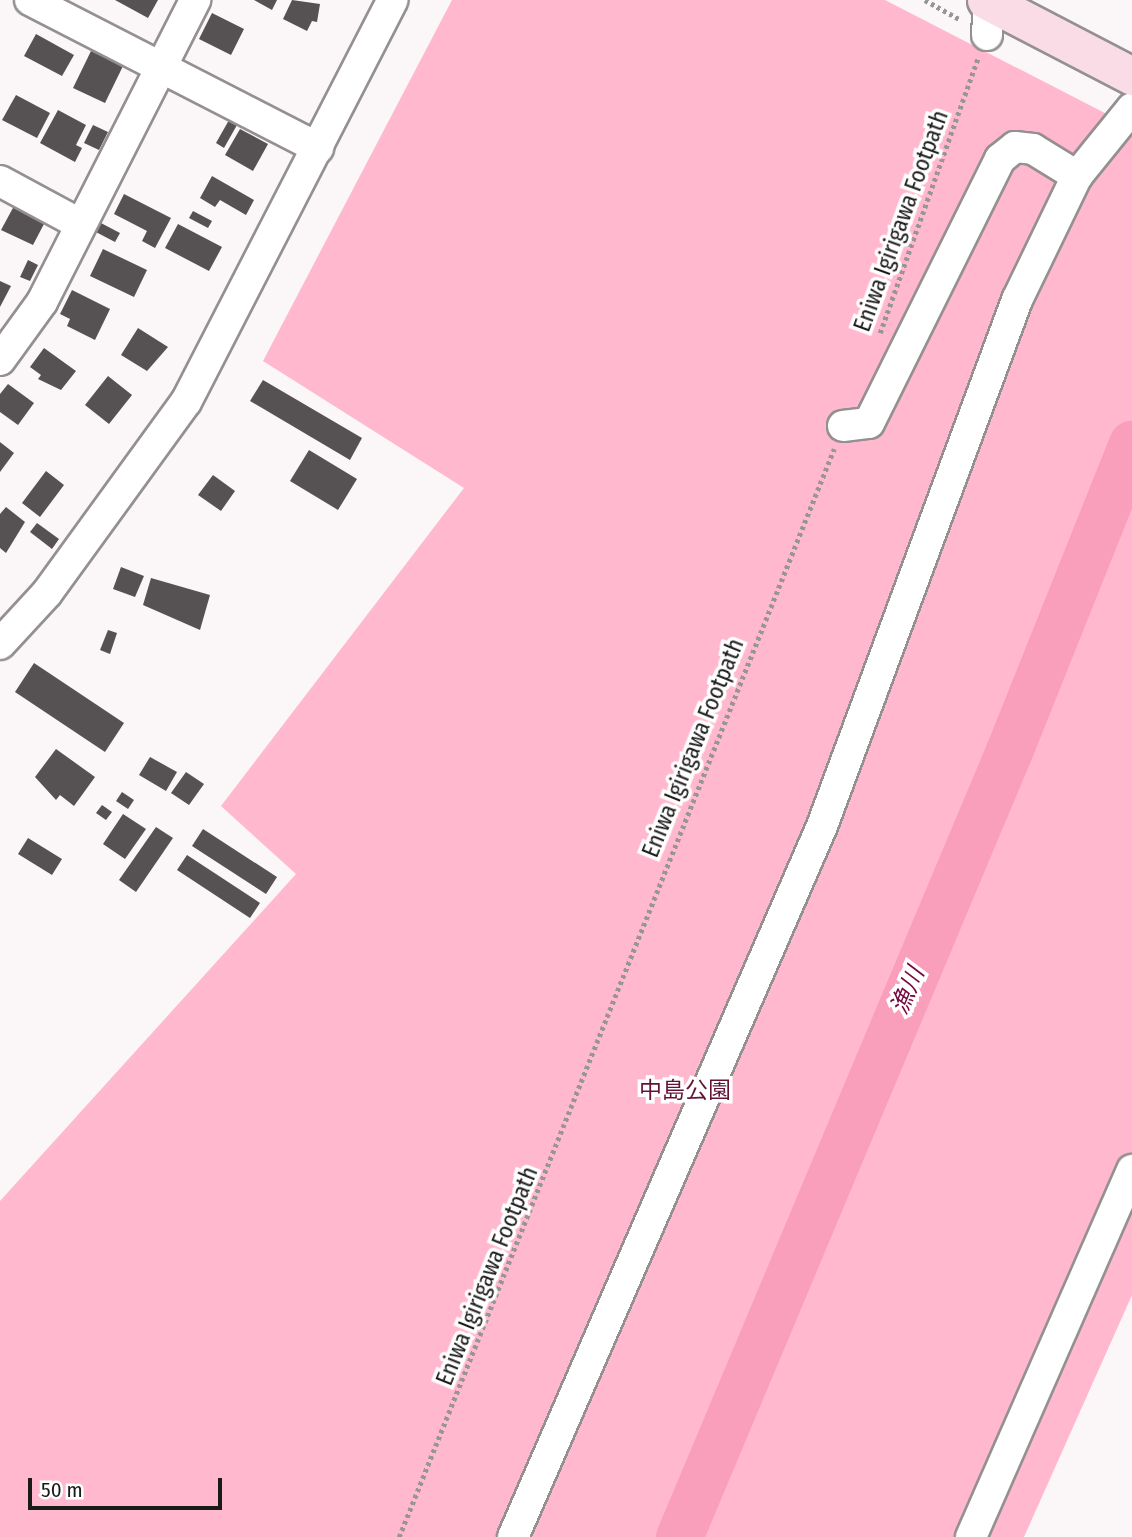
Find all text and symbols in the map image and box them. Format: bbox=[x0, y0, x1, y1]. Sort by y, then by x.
street label: Eniwa Igirigawa Footpath bbox=[848, 107, 954, 335]
street label: Eniwa Igirigawa Footpath bbox=[637, 635, 749, 861]
water label: 漁川 bbox=[885, 963, 931, 1019]
park label: 中島公園 bbox=[639, 1076, 731, 1104]
street label: Eniwa Igirigawa Footpath bbox=[431, 1163, 543, 1389]
scale bar bbox=[32, 1464, 226, 1508]
text: 50 m bbox=[41, 1477, 83, 1503]

